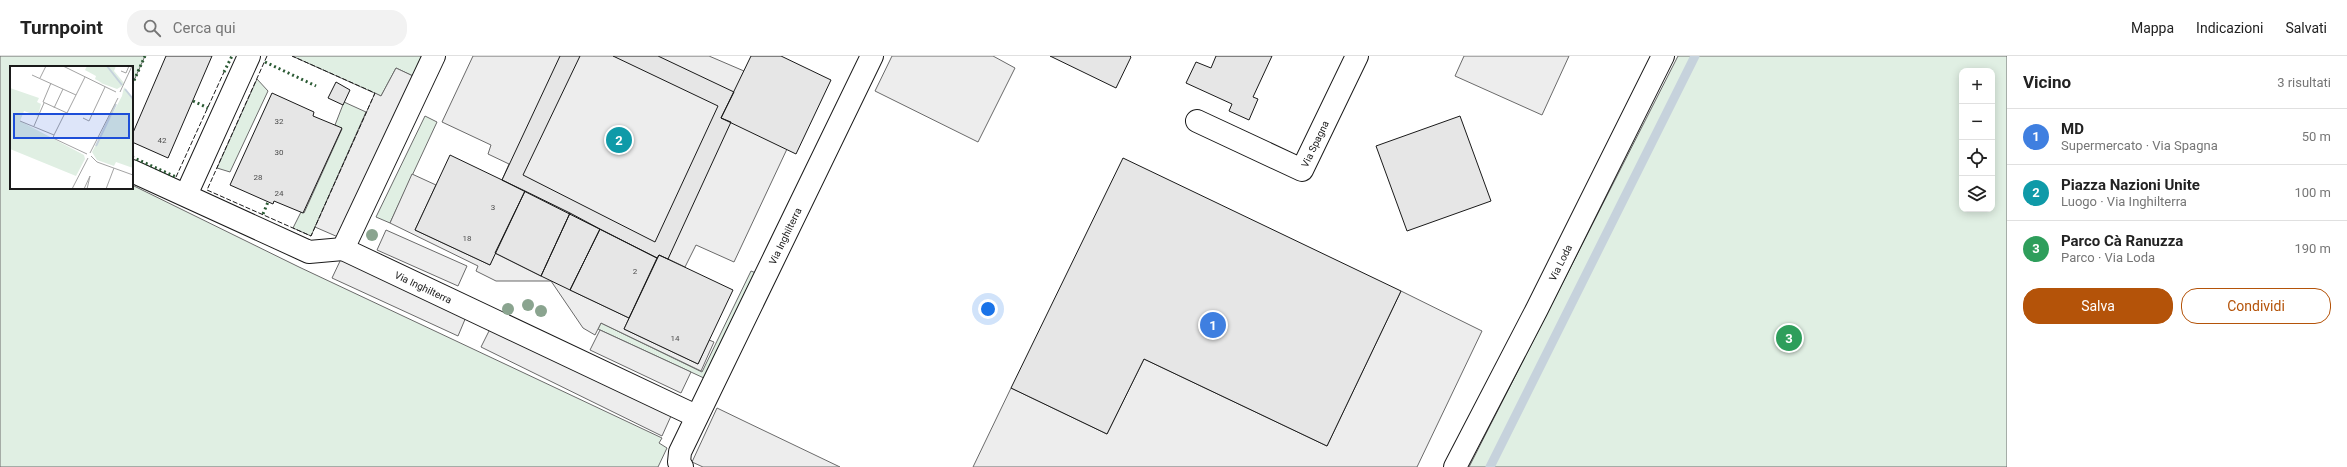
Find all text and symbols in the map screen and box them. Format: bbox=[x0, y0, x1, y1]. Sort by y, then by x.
search box bbox=[127, 10, 407, 46]
text: Turnpoint bbox=[20, 16, 103, 39]
icon: search bbox=[141, 17, 163, 39]
text: Cerca qui bbox=[173, 19, 236, 37]
text: Mappa bbox=[2131, 20, 2174, 36]
text: Indicazioni bbox=[2196, 20, 2263, 36]
text: Salvati bbox=[2285, 20, 2327, 36]
inset map bbox=[10, 66, 133, 189]
map controls bbox=[1959, 68, 1995, 212]
button: + bbox=[1959, 68, 1995, 104]
text: Vicino bbox=[2023, 72, 2071, 92]
text: 3 risultati bbox=[2277, 75, 2331, 90]
button: − bbox=[1959, 104, 1995, 140]
house number: 32 bbox=[275, 117, 284, 126]
street label: Via Spagna bbox=[1299, 119, 1331, 169]
text: MD bbox=[2061, 120, 2084, 138]
pin: 2 bbox=[606, 125, 632, 155]
text: 1 bbox=[2032, 129, 2040, 144]
text: 50 m bbox=[2302, 129, 2331, 144]
house number: 42 bbox=[158, 136, 167, 145]
text: Supermercato · Via Spagna bbox=[2061, 138, 2218, 153]
button: locate bbox=[1959, 140, 1995, 176]
house number: 30 bbox=[275, 148, 284, 157]
house number: 28 bbox=[254, 173, 263, 182]
button: layers bbox=[1959, 176, 1995, 212]
text: Piazza Nazioni Unite bbox=[2061, 176, 2200, 194]
text: 2 bbox=[2032, 185, 2040, 200]
text: 100 m bbox=[2294, 185, 2331, 200]
house number: 24 bbox=[275, 189, 284, 198]
text: Luogo · Via Inghilterra bbox=[2061, 194, 2187, 209]
house number: 3 bbox=[491, 203, 495, 212]
street label: Via Inghilterra bbox=[766, 206, 803, 266]
text: Parco Cà Ranuzza bbox=[2061, 232, 2183, 250]
house number: 18 bbox=[463, 234, 472, 243]
text: 3 bbox=[2032, 241, 2040, 256]
text: 190 m bbox=[2294, 241, 2331, 256]
street label: Via Loda bbox=[1547, 243, 1574, 282]
text: Parco · Via Loda bbox=[2061, 250, 2155, 265]
house number: 2 bbox=[633, 267, 638, 276]
street label: Via Inghilterra bbox=[393, 269, 454, 305]
button: Salva bbox=[2023, 288, 2173, 324]
button: Condividi bbox=[2181, 288, 2331, 324]
your location bbox=[978, 299, 998, 319]
pin: 1 bbox=[1200, 310, 1226, 340]
pin: 3 bbox=[1776, 323, 1802, 353]
house number: 14 bbox=[671, 334, 680, 343]

